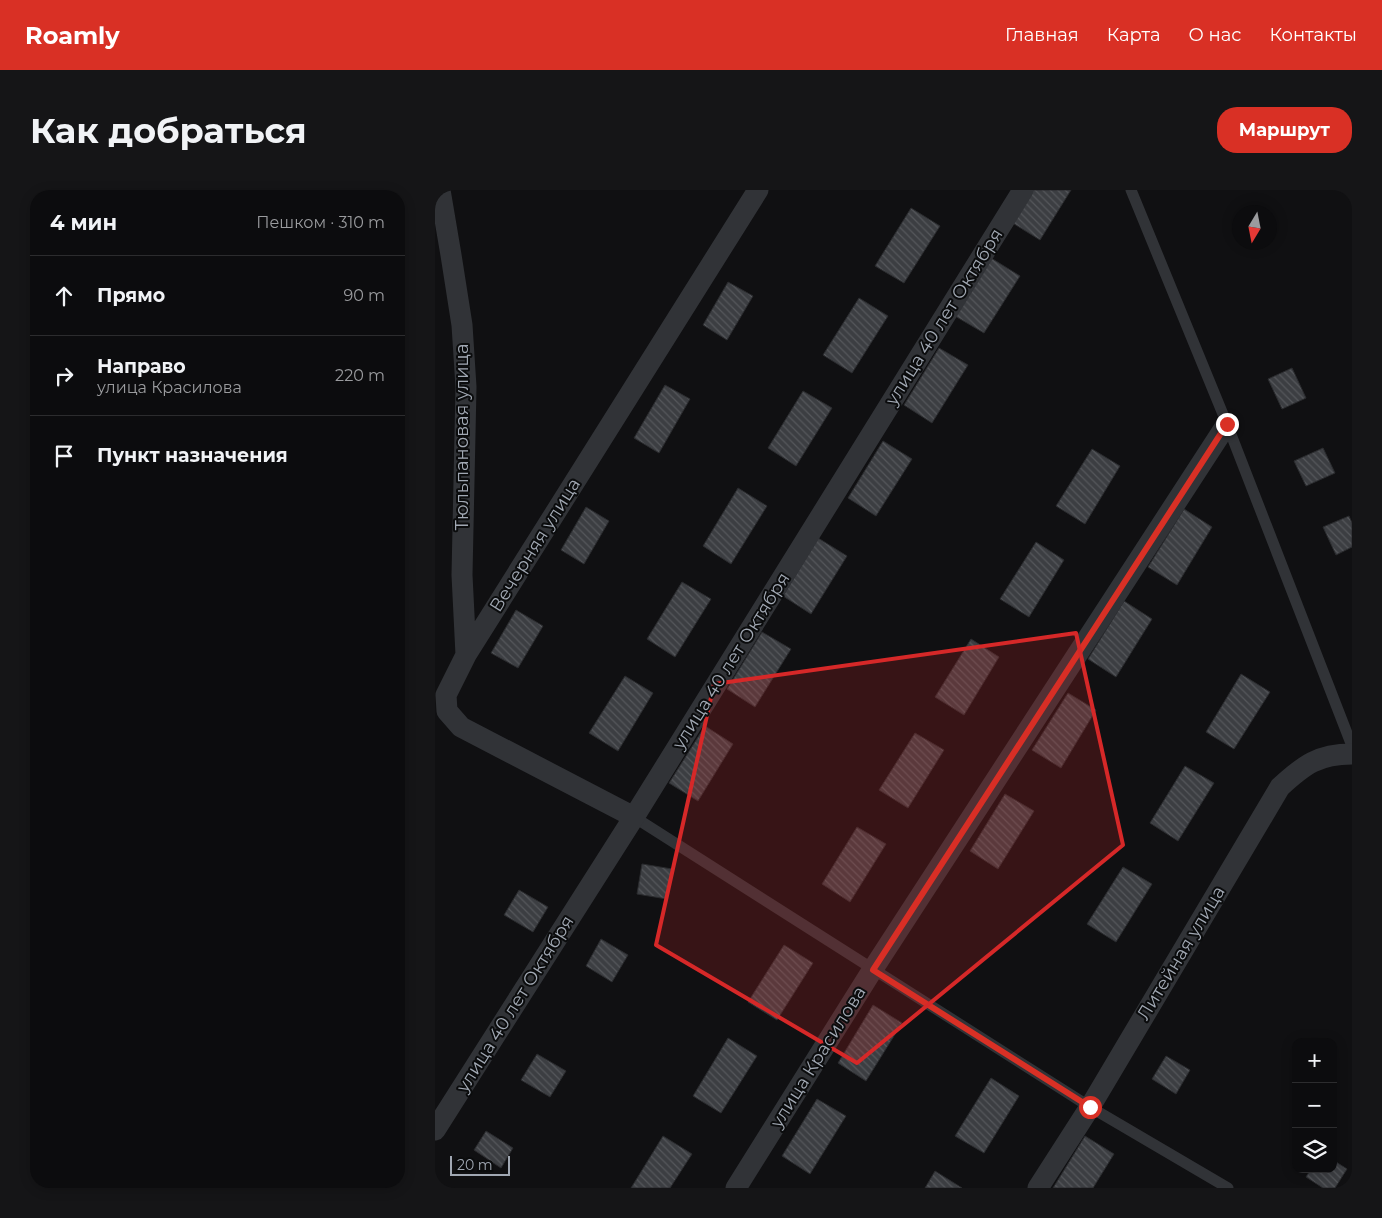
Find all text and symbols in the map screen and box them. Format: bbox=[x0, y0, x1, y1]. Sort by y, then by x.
text: Roamly bbox=[25, 21, 120, 50]
text: Главная bbox=[1005, 24, 1079, 46]
text: Карта bbox=[1107, 24, 1161, 46]
text: О нас bbox=[1189, 24, 1241, 46]
text: Контакты bbox=[1269, 24, 1357, 46]
button: Маршрут bbox=[1217, 107, 1352, 153]
text: Как добраться bbox=[30, 109, 307, 152]
north arrow bbox=[1232, 205, 1277, 250]
text: 4 мин bbox=[50, 210, 117, 235]
text: Пешком · 310 m bbox=[256, 213, 385, 232]
street label: улица 40 лет Октября bbox=[880, 225, 1007, 410]
icon: ahead bbox=[50, 282, 78, 310]
text: Прямо bbox=[97, 284, 165, 307]
text: 90 m bbox=[343, 286, 385, 305]
street label: Тюльпановая улица bbox=[451, 344, 473, 530]
text: Направо bbox=[97, 355, 186, 378]
icon: right bbox=[50, 362, 78, 390]
text: 220 m bbox=[335, 366, 385, 385]
text: улица Красилова bbox=[97, 378, 242, 397]
route end bbox=[1216, 413, 1239, 436]
icon: arrive bbox=[50, 442, 78, 470]
text: Пункт назначения bbox=[97, 444, 288, 467]
street label: Вечерняя улица bbox=[485, 474, 585, 616]
street label: улица 40 лет Октября bbox=[667, 569, 794, 754]
street label: Литейная улица bbox=[1132, 882, 1230, 1024]
street label: улица 40 лет Октября bbox=[451, 912, 578, 1097]
street label: улица Красилова bbox=[765, 982, 871, 1133]
map controls bbox=[1292, 1038, 1337, 1173]
button: + bbox=[1292, 1038, 1337, 1083]
button: − bbox=[1292, 1083, 1337, 1128]
route start bbox=[1079, 1096, 1102, 1119]
button: layers bbox=[1292, 1128, 1337, 1173]
scale bar bbox=[450, 1153, 510, 1176]
text: 20 m bbox=[457, 1156, 493, 1174]

